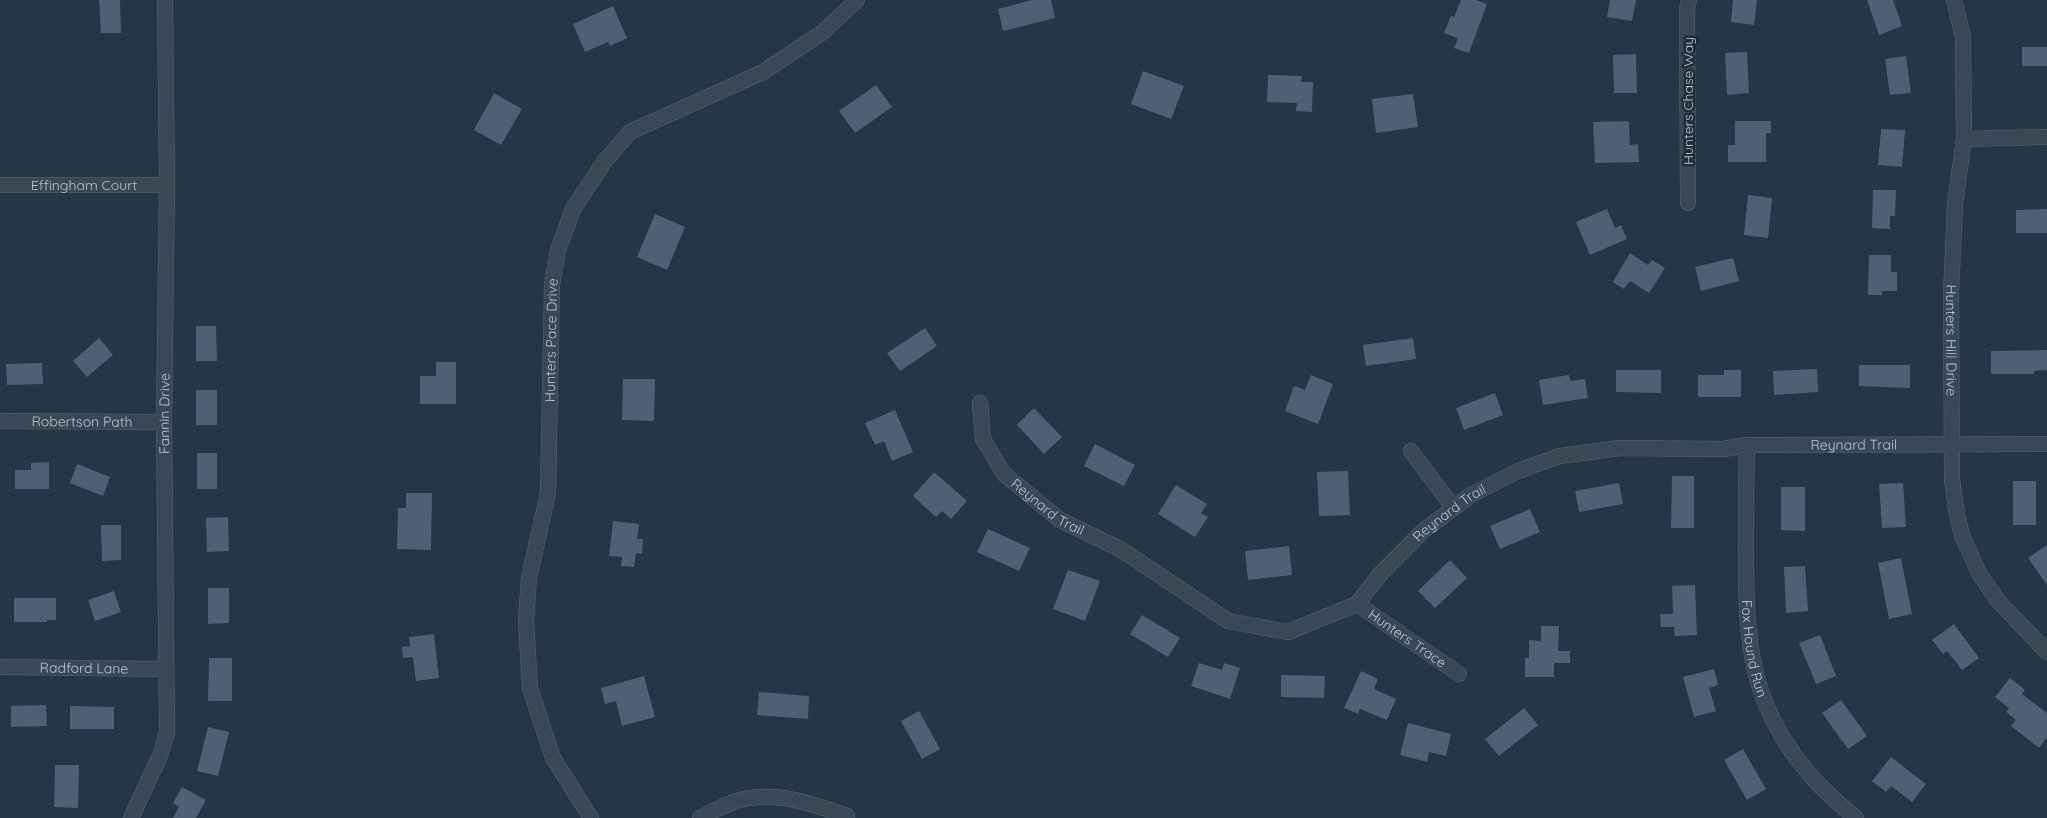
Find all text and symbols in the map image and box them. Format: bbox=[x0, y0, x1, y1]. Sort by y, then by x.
street label: Hunters Chase Way bbox=[1679, 37, 1697, 165]
street label: Effingham Court bbox=[31, 176, 138, 194]
street label: Hunters Pace Drive bbox=[541, 277, 562, 402]
street label: Hunters Hill Drive bbox=[1942, 284, 1961, 396]
street label: Fannin Drive bbox=[155, 373, 174, 454]
street label: Robertson Path bbox=[31, 412, 133, 431]
street label: Reynard Trail bbox=[1810, 435, 1897, 454]
street label: Reynard Trail bbox=[1007, 474, 1087, 539]
street label: Reynard Trail bbox=[1409, 480, 1489, 545]
street label: Fox Hound Run bbox=[1738, 599, 1771, 700]
street label: Hunters Trace bbox=[1365, 605, 1450, 672]
street label: Radford Lane bbox=[40, 658, 129, 678]

